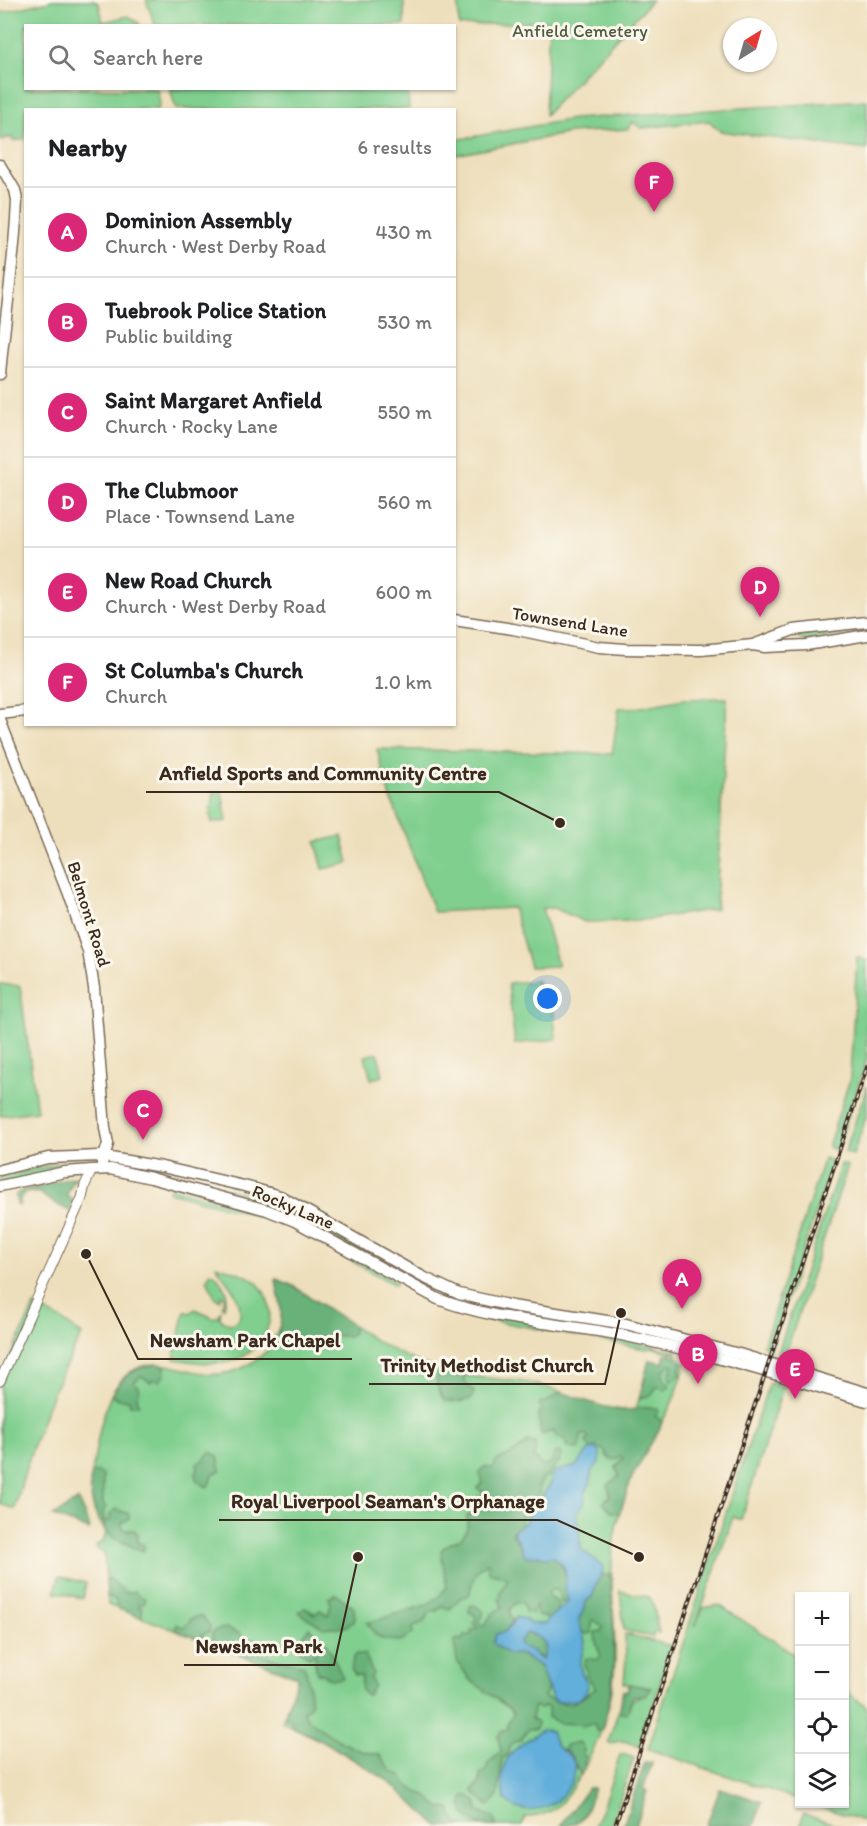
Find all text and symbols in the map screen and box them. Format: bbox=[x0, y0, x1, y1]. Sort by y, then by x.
north arrow bbox=[723, 18, 777, 72]
park label: Anfield Cemetery bbox=[512, 20, 648, 42]
search box bbox=[24, 24, 456, 90]
icon: search bbox=[45, 41, 78, 74]
text: Search here bbox=[93, 44, 203, 71]
text: Nearby bbox=[48, 131, 127, 163]
text: 6 results bbox=[358, 135, 432, 159]
pin: F bbox=[634, 162, 674, 212]
text: Dominion Assembly bbox=[105, 207, 292, 234]
text: A bbox=[61, 220, 74, 244]
text: 430 m bbox=[375, 220, 432, 244]
text: Church · West Derby Road bbox=[105, 234, 326, 258]
text: Tuebrook Police Station bbox=[105, 297, 326, 324]
text: B bbox=[61, 310, 74, 334]
text: 530 m bbox=[377, 310, 432, 334]
text: Public building bbox=[105, 324, 232, 348]
text: Saint Margaret Anfield bbox=[105, 387, 322, 414]
text: C bbox=[61, 400, 74, 424]
text: 550 m bbox=[377, 400, 432, 424]
text: Church · Rocky Lane bbox=[105, 414, 278, 438]
text: The Clubmoor bbox=[105, 477, 238, 504]
text: D bbox=[61, 490, 74, 514]
text: 560 m bbox=[377, 490, 432, 514]
text: Place · Townsend Lane bbox=[105, 504, 295, 528]
text: New Road Church bbox=[105, 567, 272, 594]
pin: D bbox=[740, 568, 780, 617]
text: E bbox=[62, 580, 73, 604]
text: 600 m bbox=[375, 580, 432, 604]
text: Church · West Derby Road bbox=[105, 594, 326, 618]
street label: Townsend Lane bbox=[510, 602, 630, 642]
text: St Columba's Church bbox=[105, 657, 303, 684]
text: F bbox=[62, 670, 73, 694]
text: 1.0 km bbox=[375, 670, 432, 694]
text: Church bbox=[105, 684, 167, 708]
callout: Anfield Sports and Community Centre bbox=[146, 754, 499, 792]
text: Anfield Sports and Community Centre bbox=[158, 761, 487, 786]
street label: Belmont Road bbox=[63, 859, 116, 970]
your location bbox=[533, 984, 562, 1013]
pin: C bbox=[124, 1090, 162, 1140]
street label: Rocky Lane bbox=[249, 1180, 337, 1234]
pin: A bbox=[662, 1260, 702, 1309]
callout: Newsham Park Chapel bbox=[138, 1321, 352, 1359]
text: Newsham Park Chapel bbox=[150, 1328, 341, 1353]
pin: B bbox=[678, 1334, 718, 1384]
callout: Trinity Methodist Church bbox=[369, 1346, 605, 1384]
pin: E bbox=[776, 1350, 814, 1399]
text: Trinity Methodist Church bbox=[379, 1353, 594, 1378]
callout: Royal Liverpool Seaman's Orphanage bbox=[219, 1482, 557, 1520]
text: Royal Liverpool Seaman's Orphanage bbox=[231, 1489, 545, 1514]
map controls bbox=[795, 1592, 849, 1808]
button: + bbox=[795, 1592, 849, 1646]
callout: Newsham Park bbox=[184, 1627, 334, 1665]
text: Newsham Park bbox=[195, 1634, 323, 1658]
button: − bbox=[795, 1646, 849, 1700]
button: locate bbox=[795, 1700, 849, 1754]
button: layers bbox=[795, 1754, 849, 1808]

